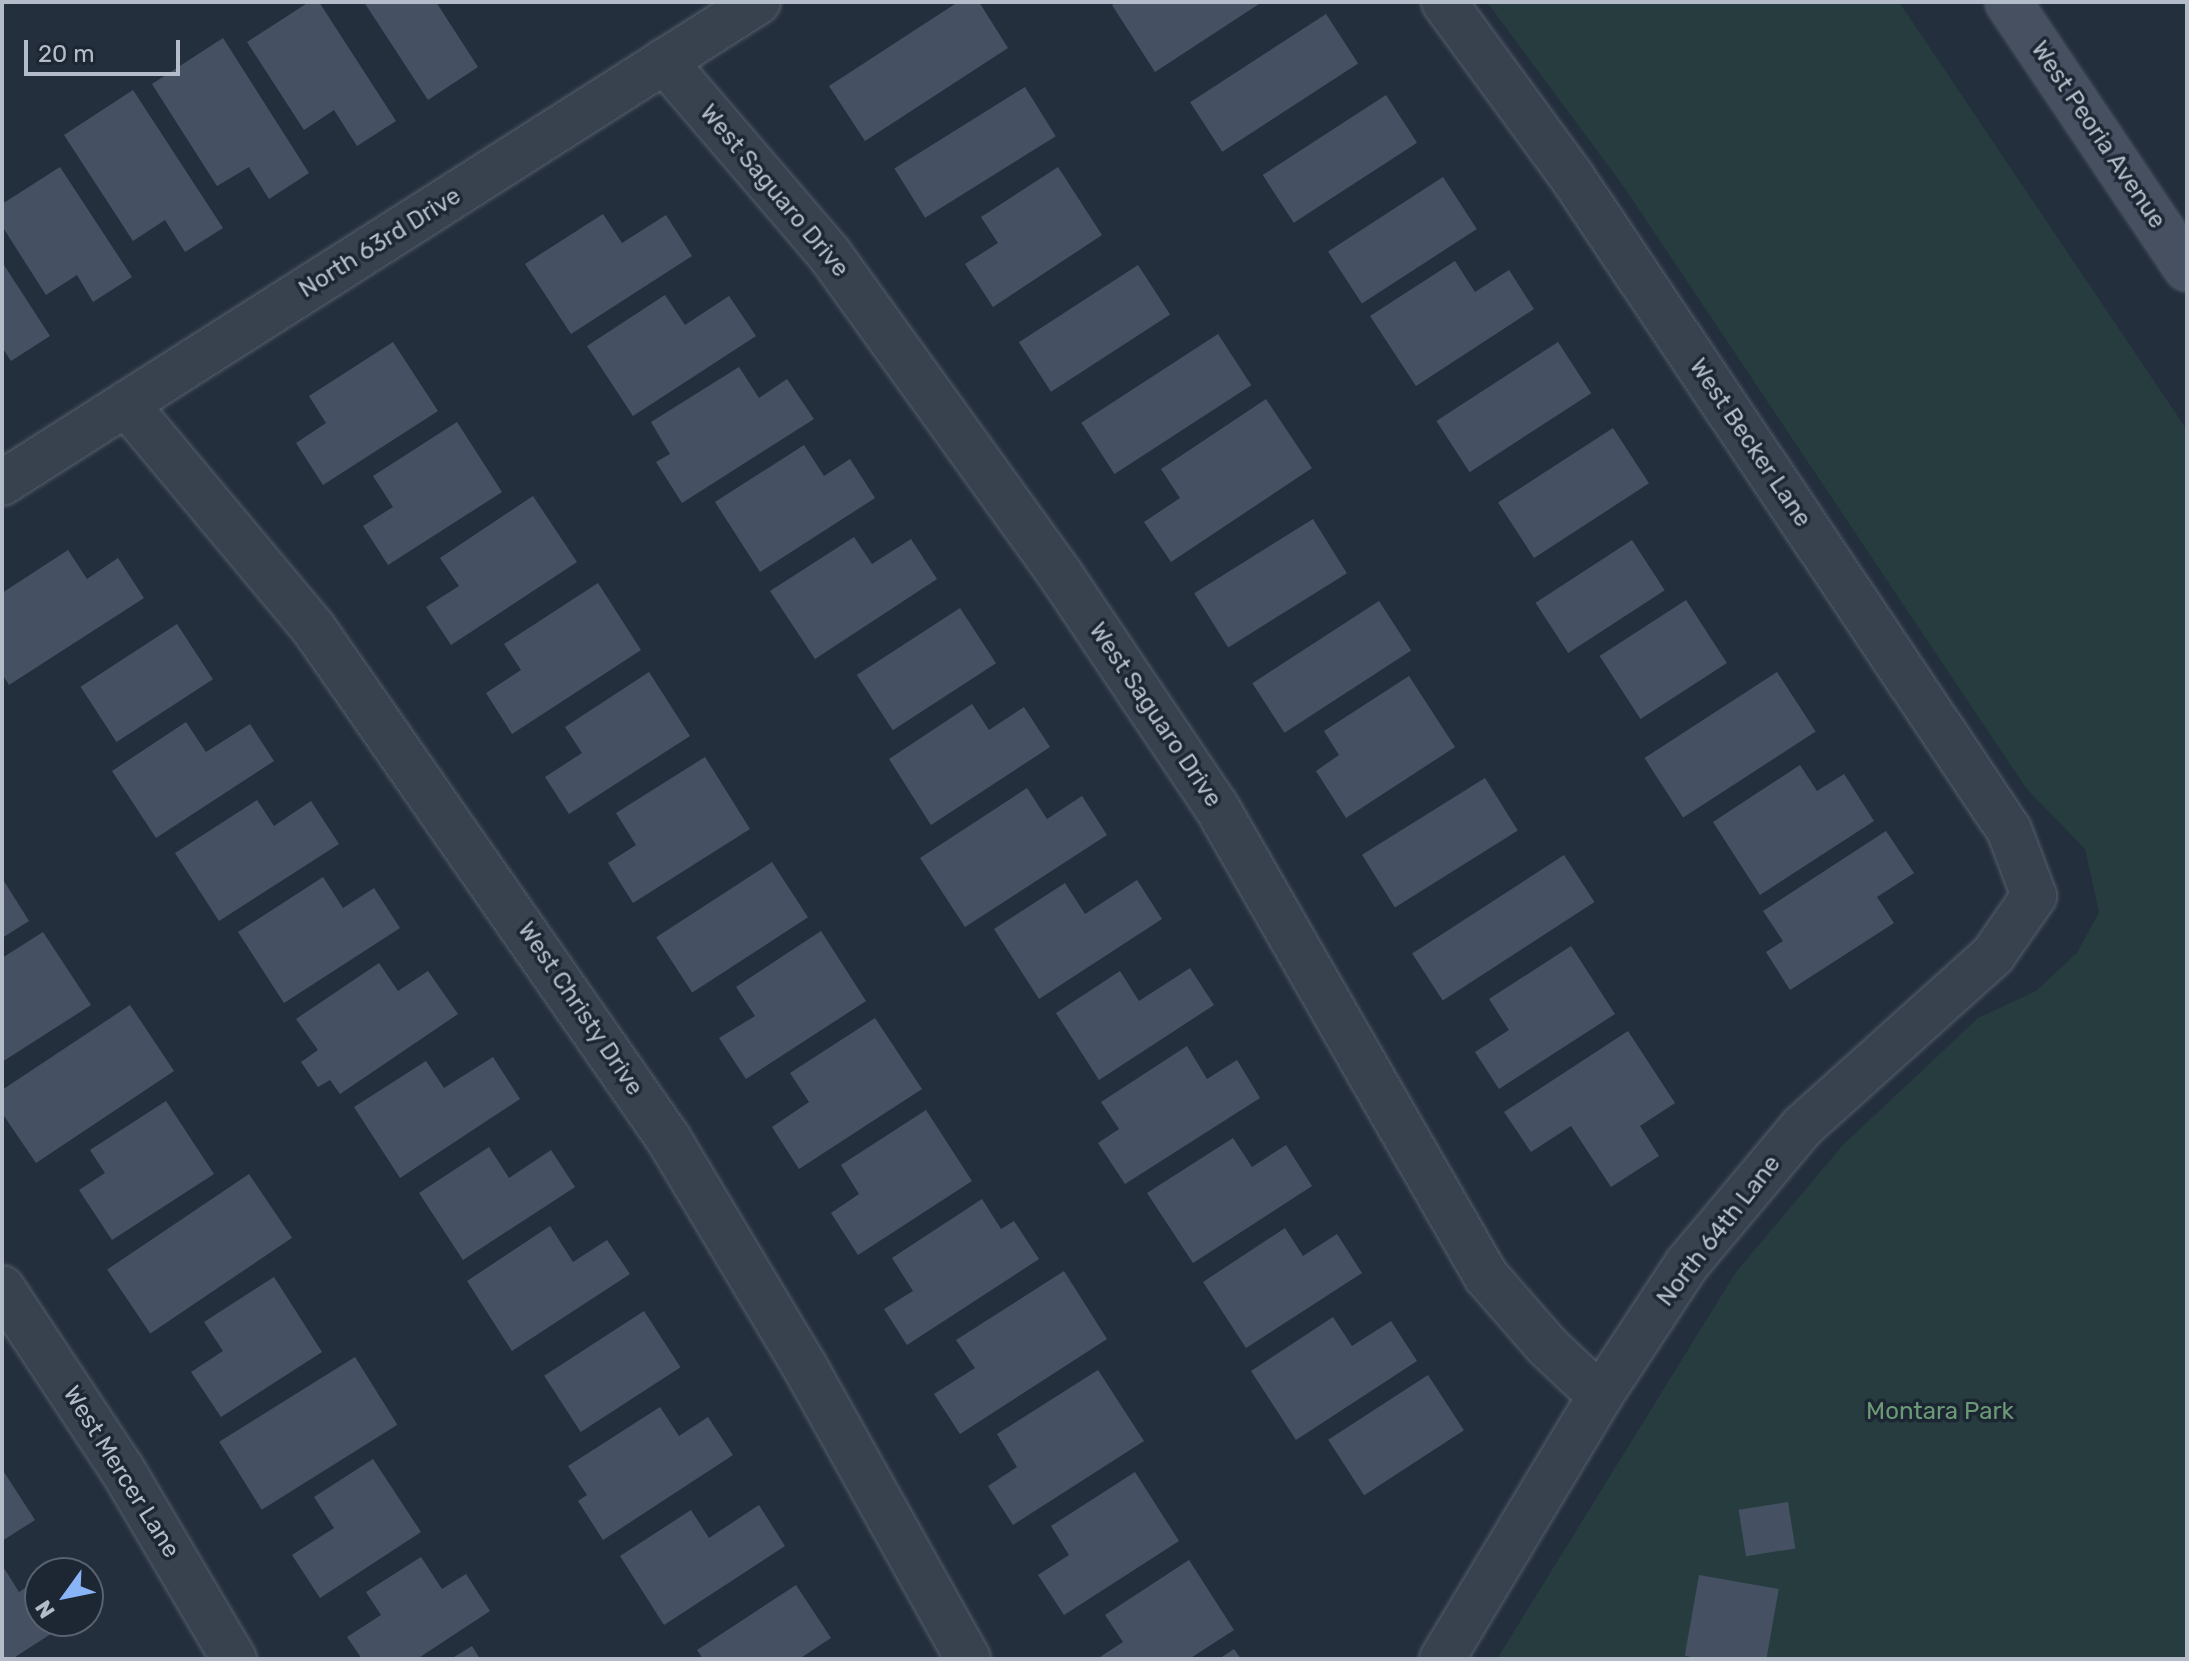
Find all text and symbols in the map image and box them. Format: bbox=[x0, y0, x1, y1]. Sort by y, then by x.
scale bar bbox=[28, 24, 184, 74]
street label: West Peoria Avenue bbox=[2024, 36, 2172, 234]
text: 20 m bbox=[38, 40, 95, 68]
street label: West Saguaro Drive bbox=[694, 99, 854, 283]
street label: North 63rd Drive bbox=[294, 182, 466, 304]
street label: West Becker Lane bbox=[1683, 353, 1817, 533]
street label: West Saguaro Drive bbox=[1083, 617, 1227, 813]
street label: West Christy Drive bbox=[511, 917, 649, 1101]
street label: North 64th Lane bbox=[1651, 1150, 1787, 1312]
street label: West Mercer Lane bbox=[56, 1381, 186, 1563]
park label: Montara Park bbox=[1866, 1398, 2014, 1426]
north arrow bbox=[24, 1557, 104, 1637]
text: N bbox=[30, 1595, 61, 1623]

